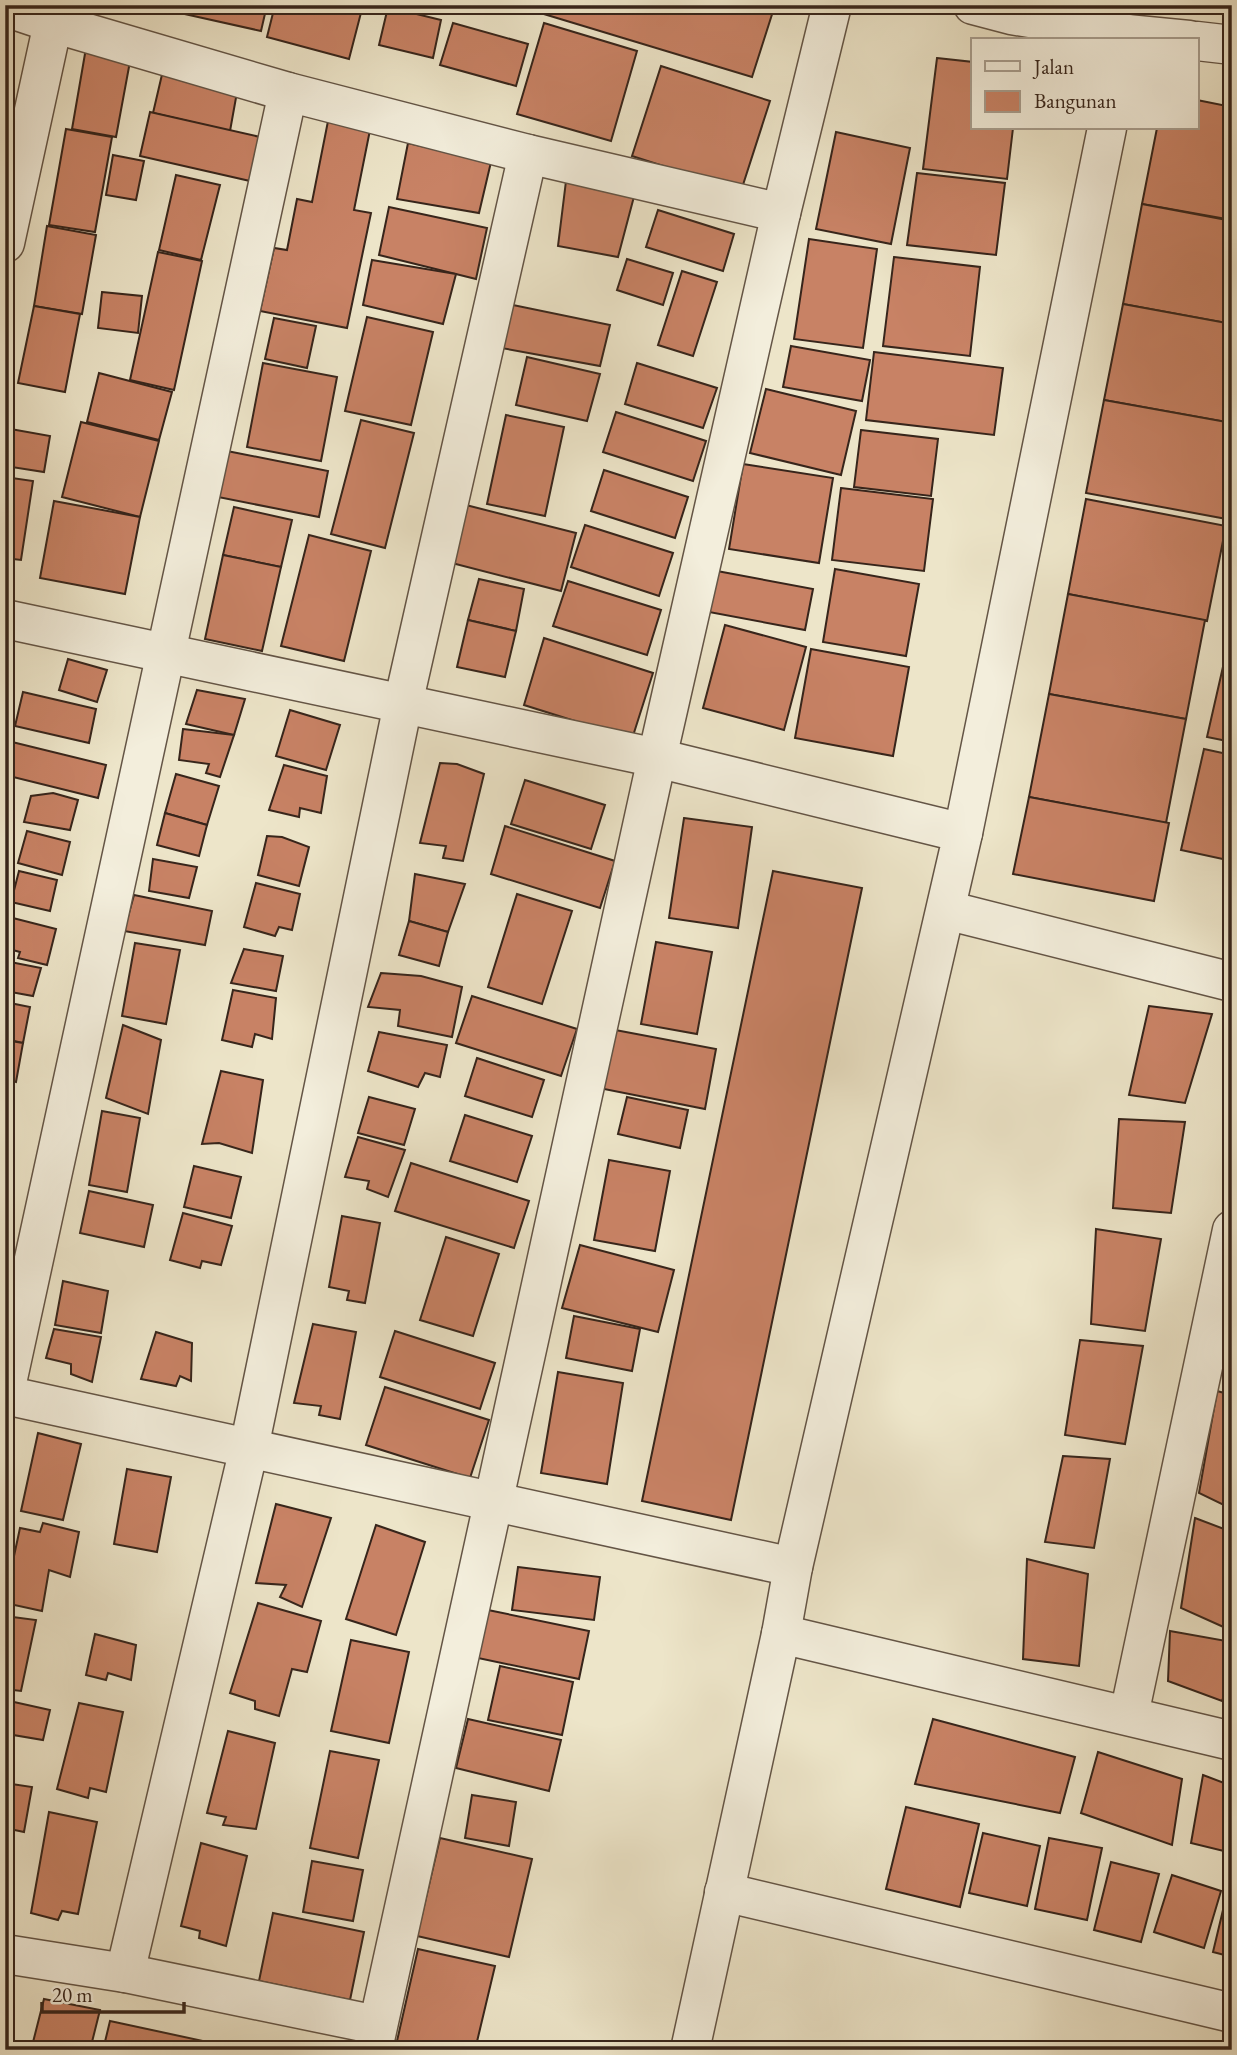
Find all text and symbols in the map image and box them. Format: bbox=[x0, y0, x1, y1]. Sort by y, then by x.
legend bbox=[971, 38, 1198, 130]
text: Jalan bbox=[1032, 53, 1074, 80]
text: Bangunan bbox=[1034, 87, 1117, 114]
scale bar bbox=[42, 1971, 184, 2015]
text: 20 m bbox=[52, 1981, 93, 2008]

